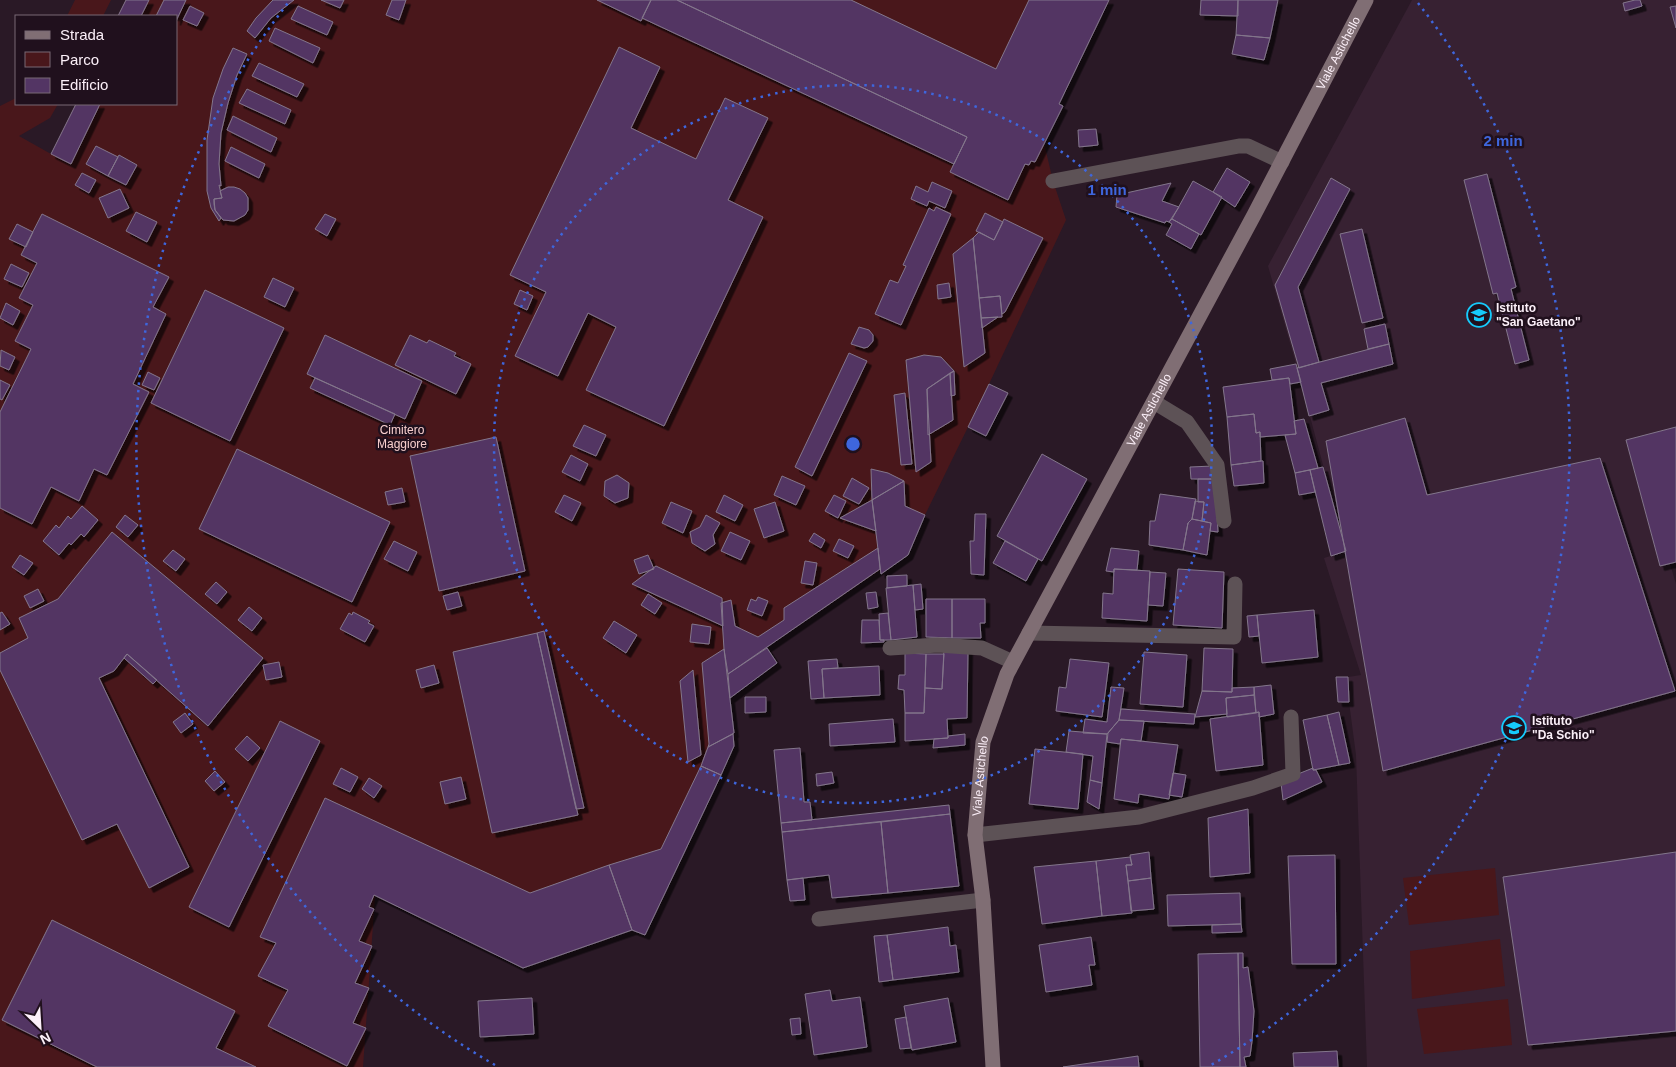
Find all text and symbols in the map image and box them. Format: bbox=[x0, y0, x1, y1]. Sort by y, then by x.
street label: Viale Astichello bbox=[1313, 14, 1363, 92]
legend bbox=[15, 15, 178, 105]
text: Strada bbox=[60, 26, 105, 43]
text: Parco bbox=[60, 51, 99, 68]
text: Edificio bbox=[60, 76, 108, 93]
text: 2 min bbox=[1483, 132, 1523, 149]
text: 1 min bbox=[1087, 181, 1127, 198]
place label: Istituto "San Gaetano" bbox=[1496, 301, 1581, 329]
school or university icon: Istituto "San Gaetano" bbox=[1466, 302, 1492, 328]
street label: Viale Astichello bbox=[1124, 371, 1174, 449]
park label: Cimitero Maggiore bbox=[377, 423, 427, 451]
centre of rings bbox=[844, 435, 862, 453]
place label: Istituto "Da Schio" bbox=[1532, 714, 1595, 742]
school or university icon: Istituto "Da Schio" bbox=[1501, 715, 1527, 741]
street label: Viale Astichello bbox=[970, 734, 992, 817]
north arrow bbox=[15, 1002, 65, 1052]
text: N bbox=[38, 1029, 53, 1048]

